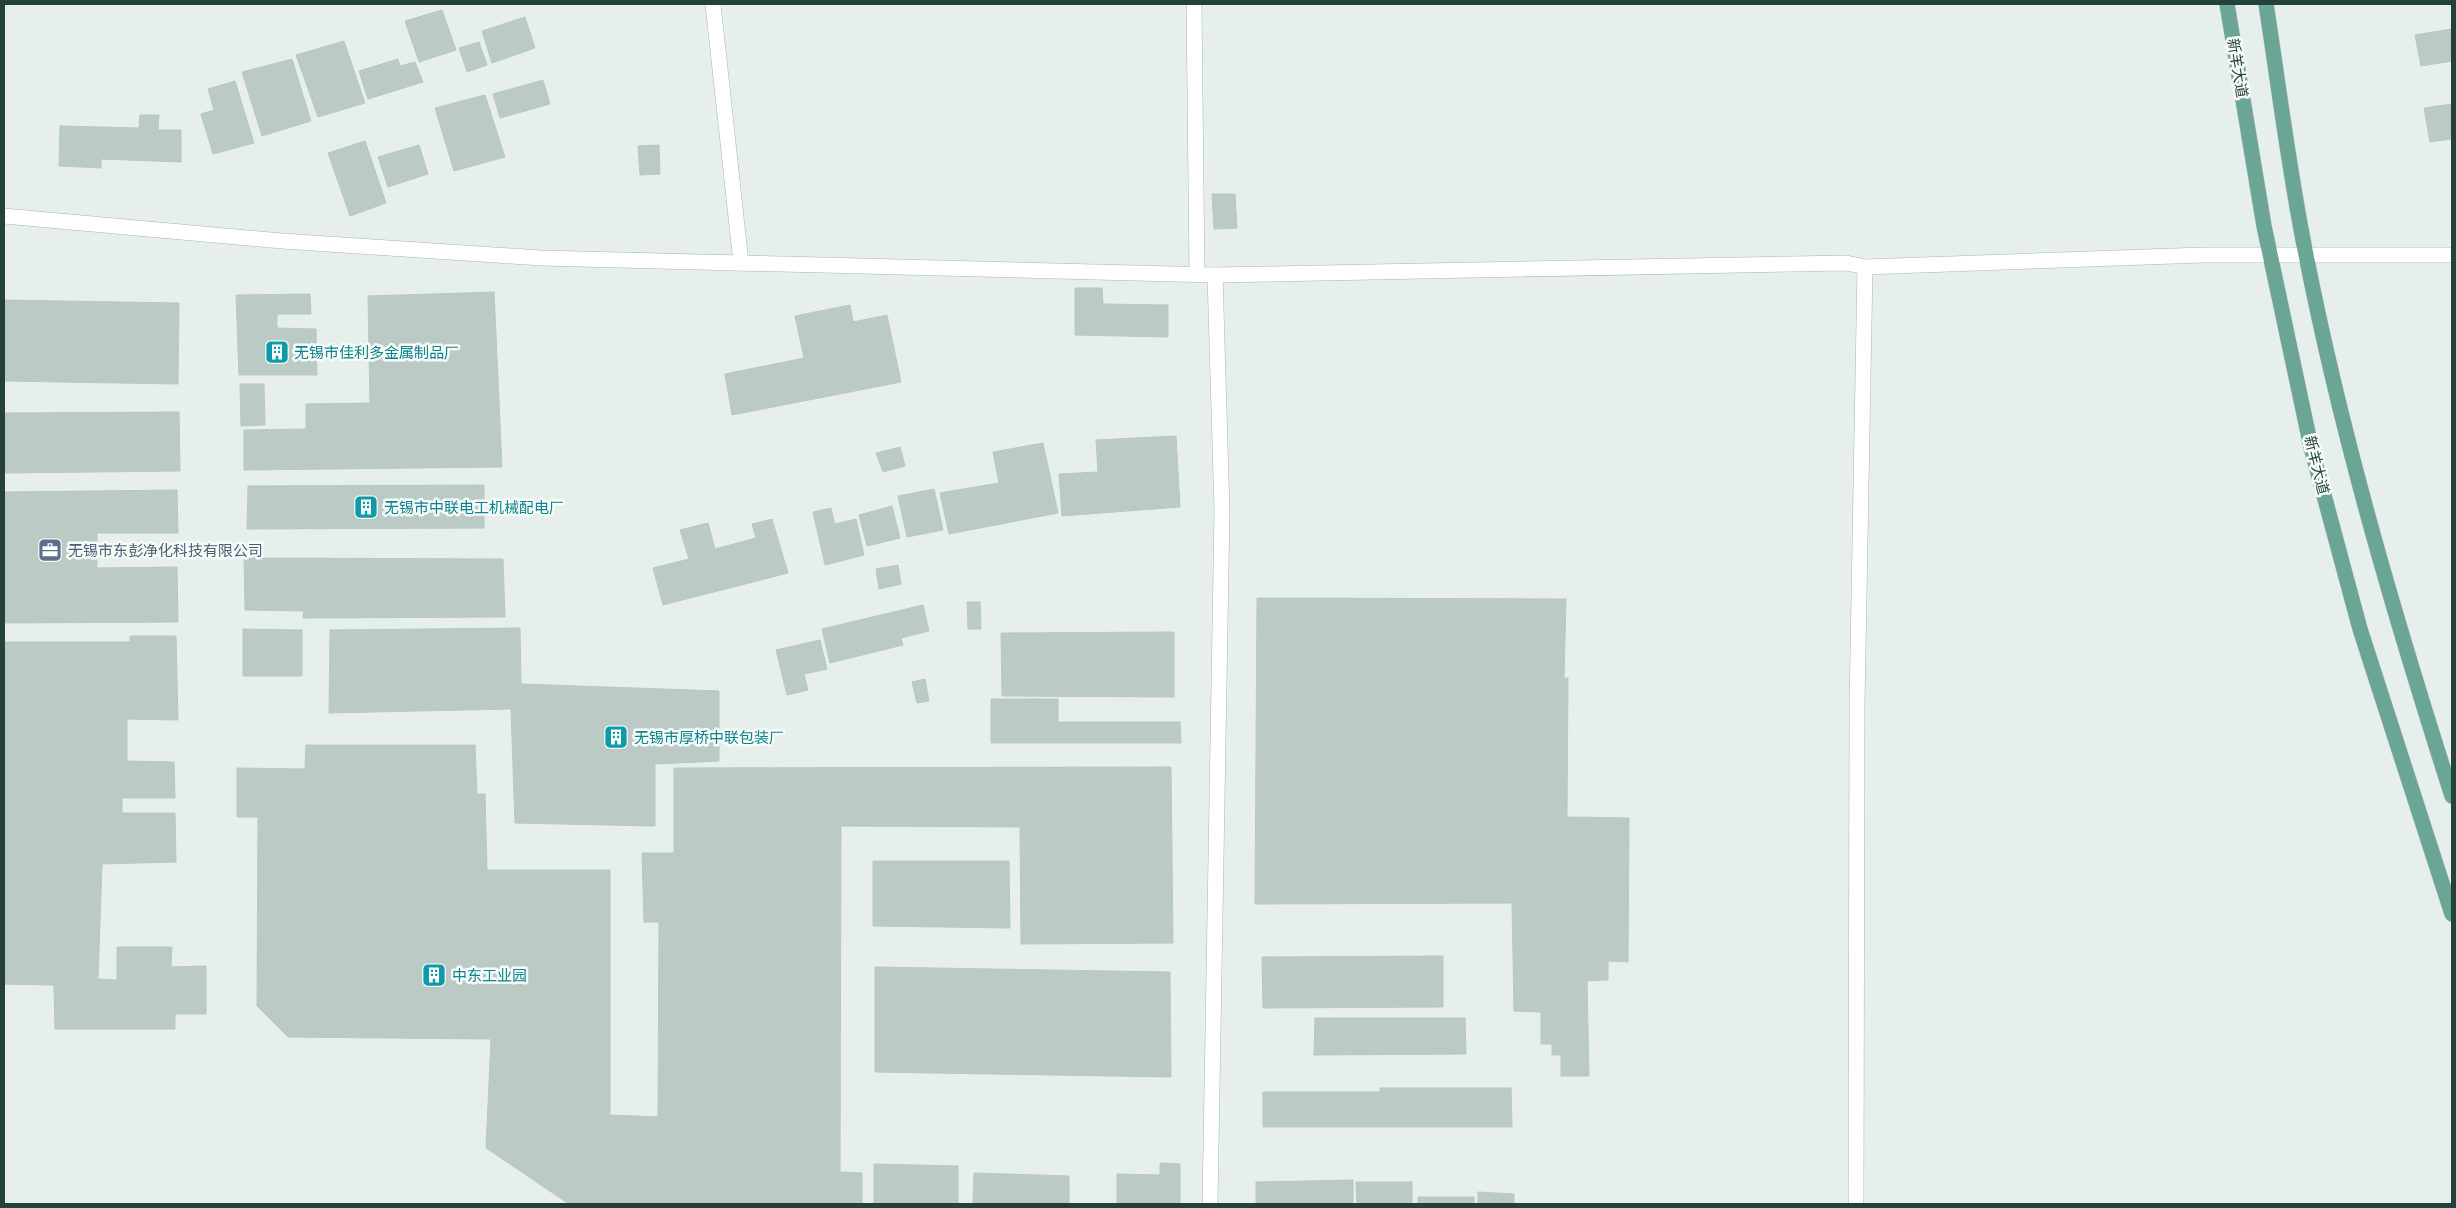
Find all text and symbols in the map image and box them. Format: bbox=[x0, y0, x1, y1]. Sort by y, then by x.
street label: 新羊大道 bbox=[2224, 37, 2252, 99]
building icon: 无锡市佳利多金属制品厂 bbox=[264, 339, 290, 365]
place label: 无锡市佳利多金属制品厂 bbox=[294, 343, 459, 362]
street label: 新羊大道 bbox=[2301, 434, 2333, 496]
building icon: 无锡市中联电工机械配电厂 bbox=[353, 494, 379, 520]
place label: 无锡市中联电工机械配电厂 bbox=[384, 498, 564, 517]
office icon: 无锡市东彭净化科技有限公司 bbox=[37, 537, 63, 563]
place label: 无锡市东彭净化科技有限公司 bbox=[68, 541, 263, 560]
building icon: 无锡市厚桥中联包装厂 bbox=[603, 724, 629, 750]
place label: 无锡市厚桥中联包装厂 bbox=[634, 728, 784, 747]
building icon: 中东工业园 bbox=[421, 962, 447, 988]
place label: 中东工业园 bbox=[452, 966, 527, 985]

